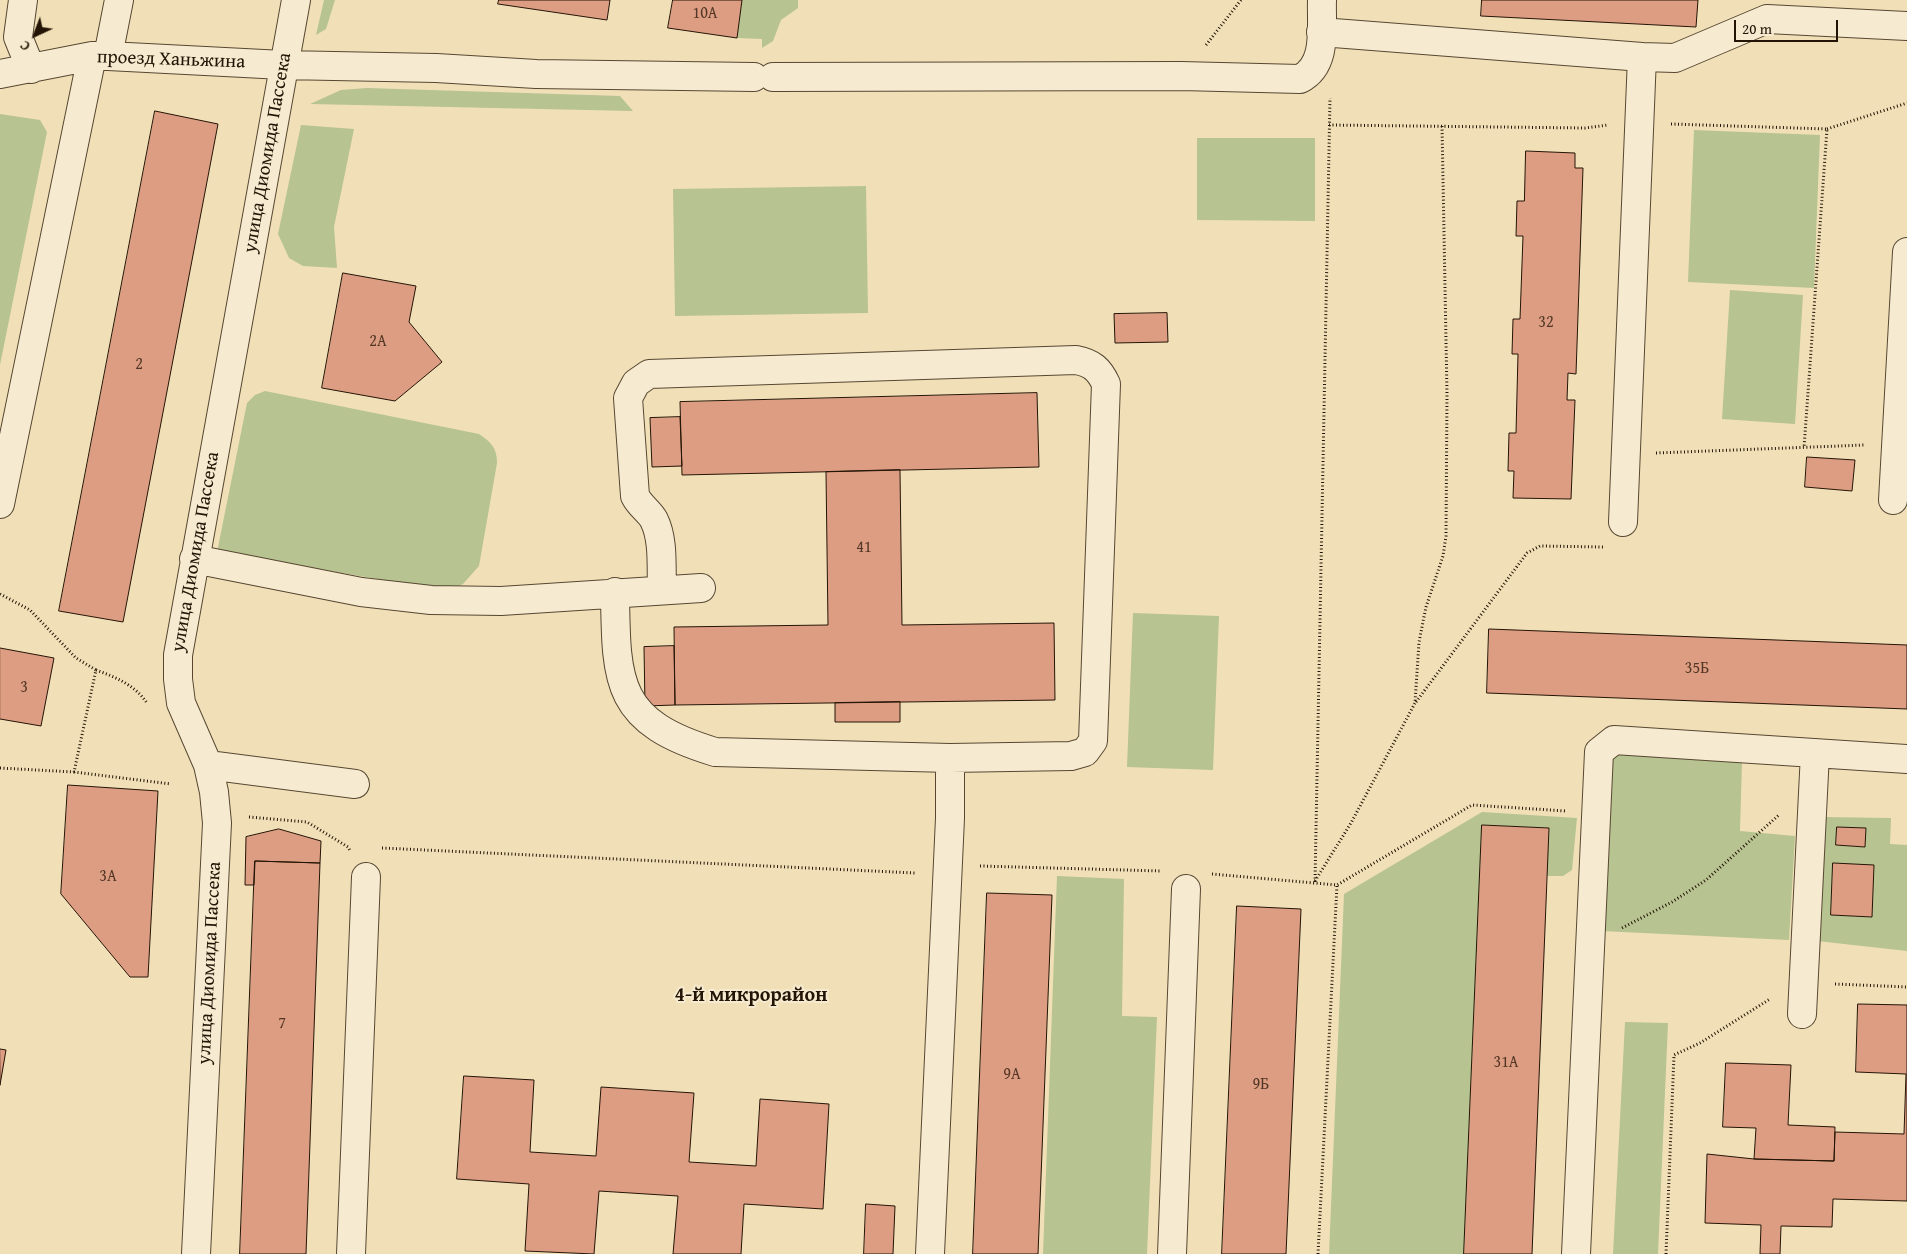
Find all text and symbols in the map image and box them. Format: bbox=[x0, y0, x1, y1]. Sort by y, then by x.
house number: 10А bbox=[692, 4, 718, 24]
north arrow bbox=[10, 10, 60, 60]
scale bar bbox=[1737, 10, 1841, 42]
text: 20 m bbox=[1742, 18, 1772, 39]
text: С bbox=[15, 36, 34, 56]
street label: проезд Ханьжина bbox=[96, 46, 246, 74]
street label: улица Диомида Пассека bbox=[239, 51, 297, 255]
house number: 32 bbox=[1538, 313, 1554, 333]
house number: 2А bbox=[369, 332, 387, 352]
house number: 2 bbox=[135, 355, 143, 375]
street label: улица Диомида Пассека bbox=[167, 450, 225, 654]
house number: 41 bbox=[856, 538, 872, 558]
house number: 35Б bbox=[1685, 659, 1709, 679]
house number: 3 bbox=[20, 678, 28, 698]
street label: улица Диомида Пассека bbox=[193, 861, 227, 1065]
house number: 3А bbox=[99, 867, 117, 887]
district label: 4-й микрорайон bbox=[675, 984, 827, 1008]
house number: 7 bbox=[278, 1014, 286, 1034]
house number: 31А bbox=[1493, 1053, 1519, 1073]
house number: 9А bbox=[1003, 1065, 1021, 1085]
house number: 9Б bbox=[1253, 1075, 1269, 1095]

